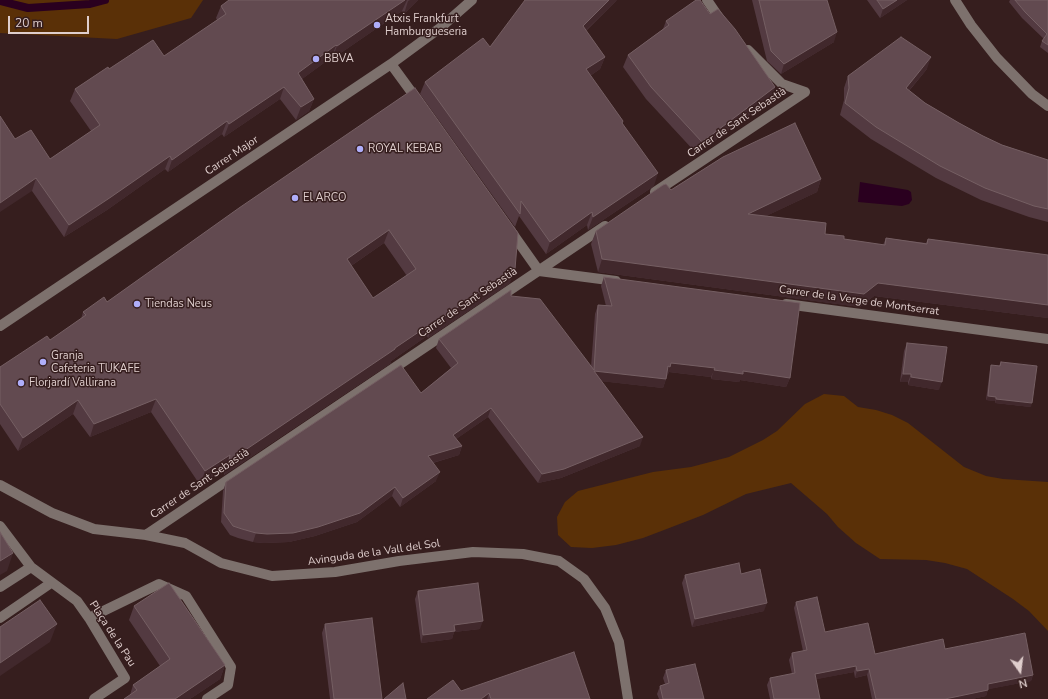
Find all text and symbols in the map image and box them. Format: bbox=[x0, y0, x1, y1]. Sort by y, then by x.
scale bar bbox=[10, 8, 91, 34]
place label: Atxis Frankfurt Hamburgueseria bbox=[385, 12, 467, 38]
text: 20 m bbox=[15, 15, 43, 31]
marker: Atxis Frankfurt Hamburgueseria bbox=[372, 20, 382, 30]
place label: BBVA bbox=[324, 52, 354, 66]
marker: BBVA bbox=[311, 54, 321, 64]
street label: Carrer de Sant Sebastià bbox=[685, 85, 789, 161]
street label: Carrer Major bbox=[203, 133, 261, 179]
place label: ROYAL KEBAB bbox=[368, 142, 442, 156]
marker: ROYAL KEBAB bbox=[355, 144, 365, 154]
place label: El ARCO bbox=[303, 191, 346, 205]
marker: El ARCO bbox=[290, 193, 300, 203]
street label: Carrer de Sant Sebastià bbox=[416, 265, 520, 341]
street label: Carrer de la Verge de Montserrat bbox=[778, 283, 940, 319]
place label: Tiendas Neus bbox=[145, 297, 212, 311]
marker: Tiendas Neus bbox=[132, 299, 142, 309]
place label: Granja Cafeteria TUKAFE bbox=[51, 349, 140, 375]
marker: Granja Cafeteria TUKAFE bbox=[38, 357, 48, 367]
place label: Florjardí Vallirana bbox=[29, 376, 116, 390]
marker: Florjardí Vallirana bbox=[16, 378, 26, 388]
street label: Carrer de Sant Sebastià bbox=[148, 446, 252, 522]
street label: Avinguda de la Vall del Sol bbox=[307, 537, 441, 569]
street label: Plaça de la Pau bbox=[86, 599, 138, 669]
north arrow bbox=[1000, 651, 1040, 691]
text: N bbox=[1017, 675, 1029, 691]

